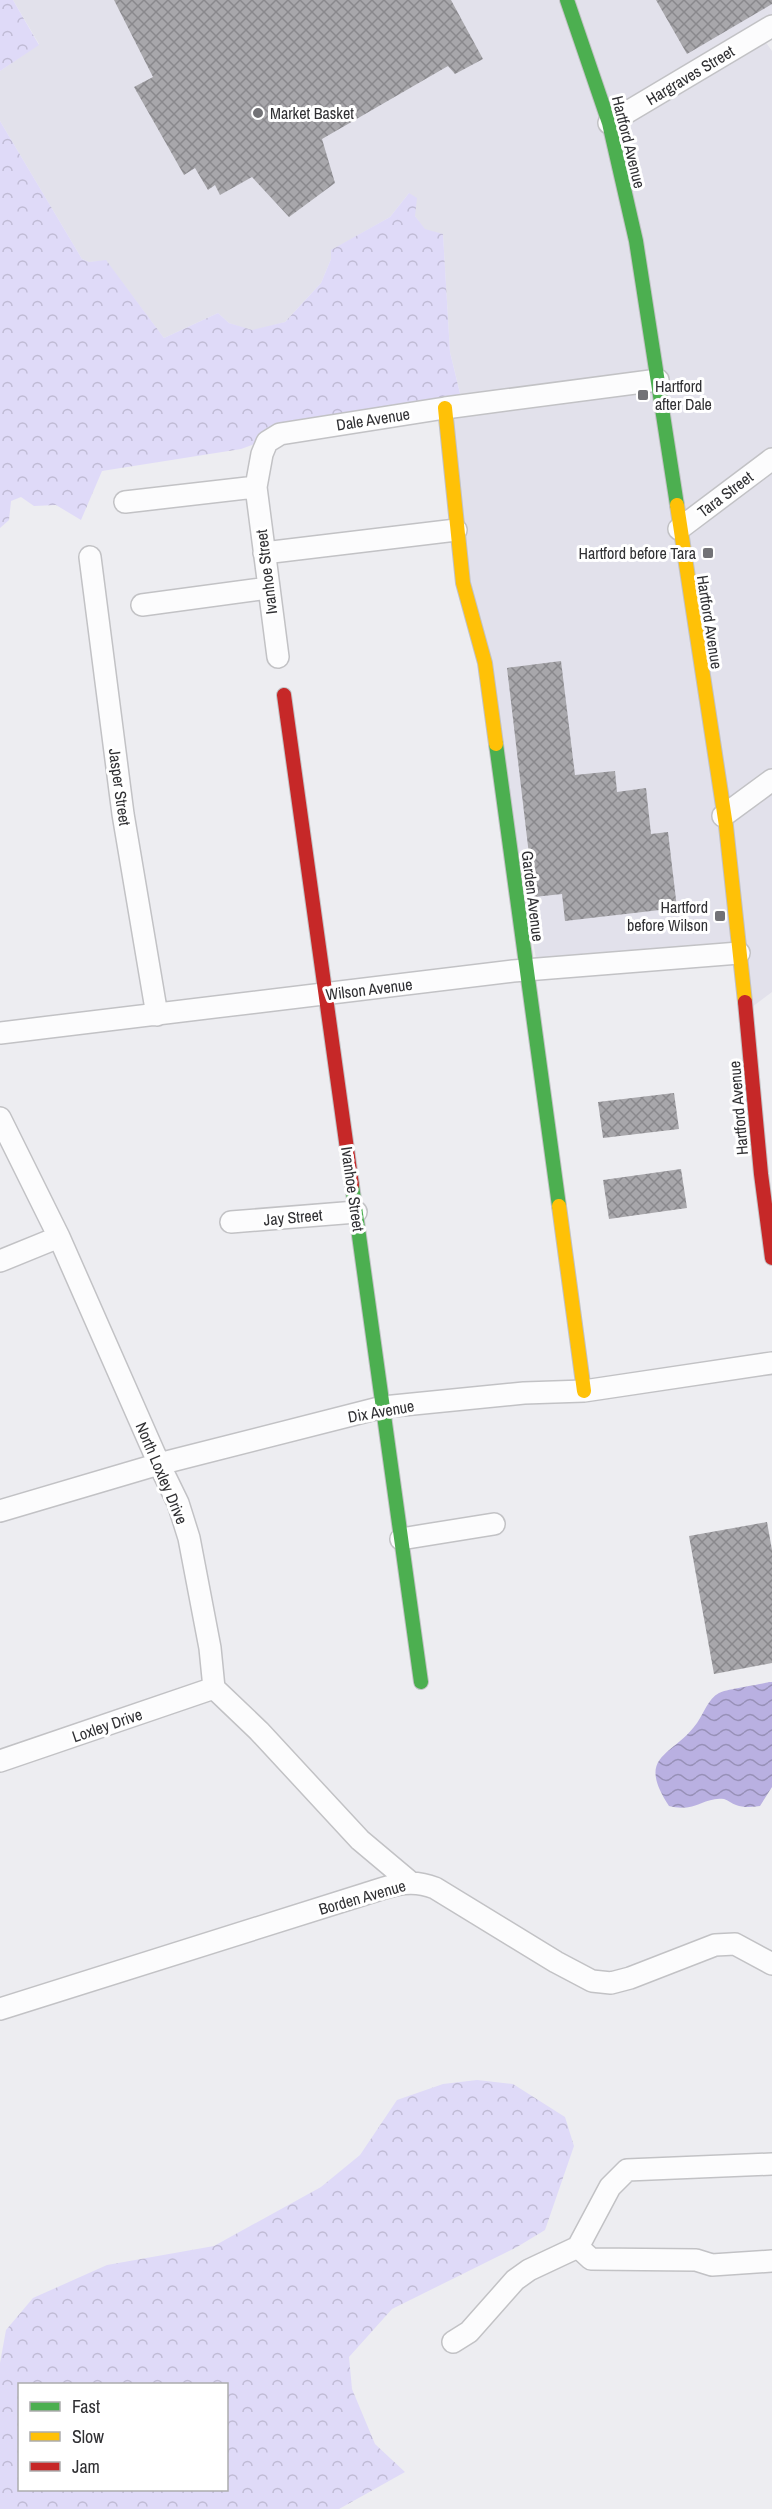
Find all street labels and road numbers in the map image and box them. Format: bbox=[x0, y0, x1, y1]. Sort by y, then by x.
street label: Hargraves Street bbox=[642, 40, 738, 110]
street label: Hartford Avenue bbox=[607, 93, 651, 191]
street label: Dale Avenue bbox=[335, 402, 411, 436]
street label: Tara Street bbox=[693, 466, 758, 522]
street label: Ivanhoe Street bbox=[250, 528, 282, 616]
street label: Hartford Avenue bbox=[692, 574, 728, 670]
street label: Jasper Street bbox=[104, 747, 136, 828]
street label: Garden Avenue bbox=[517, 850, 549, 942]
street label: Wilson Avenue bbox=[324, 973, 414, 1005]
street label: Hartford Avenue bbox=[723, 1060, 753, 1156]
street label: Ivanhoe Street bbox=[336, 1145, 370, 1233]
street label: Jay Street bbox=[263, 1203, 324, 1231]
street label: Dix Avenue bbox=[346, 1394, 416, 1428]
street label: North Loxley Drive bbox=[131, 1419, 193, 1527]
street label: Loxley Drive bbox=[69, 1703, 145, 1747]
street label: Borden Avenue bbox=[316, 1874, 408, 1920]

